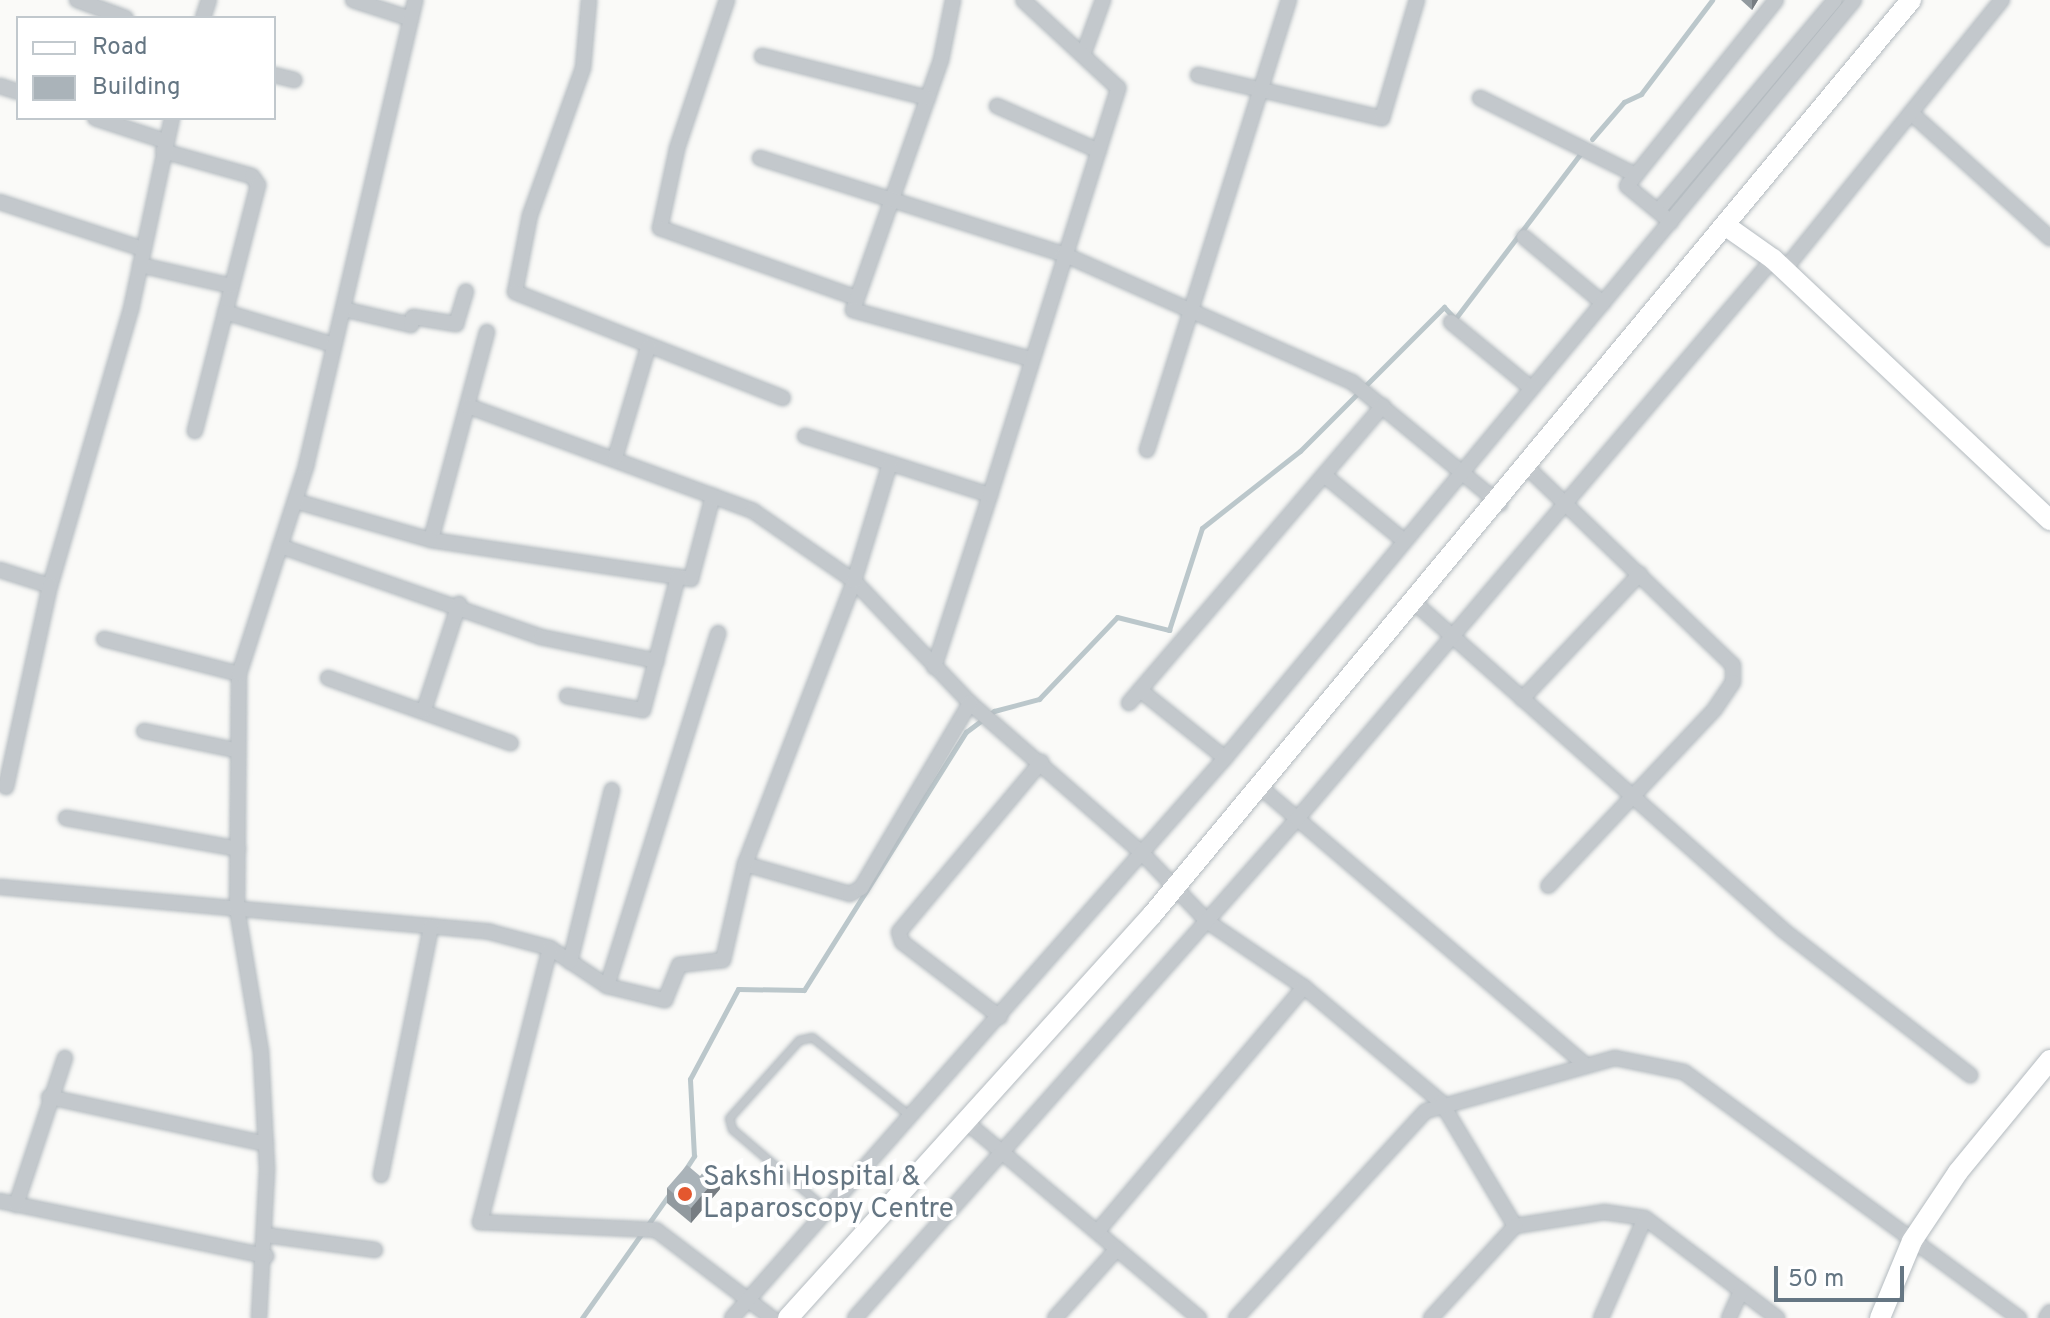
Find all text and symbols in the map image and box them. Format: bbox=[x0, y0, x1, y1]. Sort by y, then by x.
legend bbox=[16, 16, 276, 120]
text: Road bbox=[92, 33, 148, 63]
text: Building bbox=[92, 73, 181, 103]
place label: Sakshi Hospital & Laparoscopy Centre bbox=[703, 1161, 954, 1227]
marker: Sakshi Hospital & Laparoscopy Centre bbox=[674, 1183, 696, 1205]
scale bar bbox=[1778, 1250, 1908, 1300]
text: 50 m bbox=[1788, 1265, 1844, 1295]

